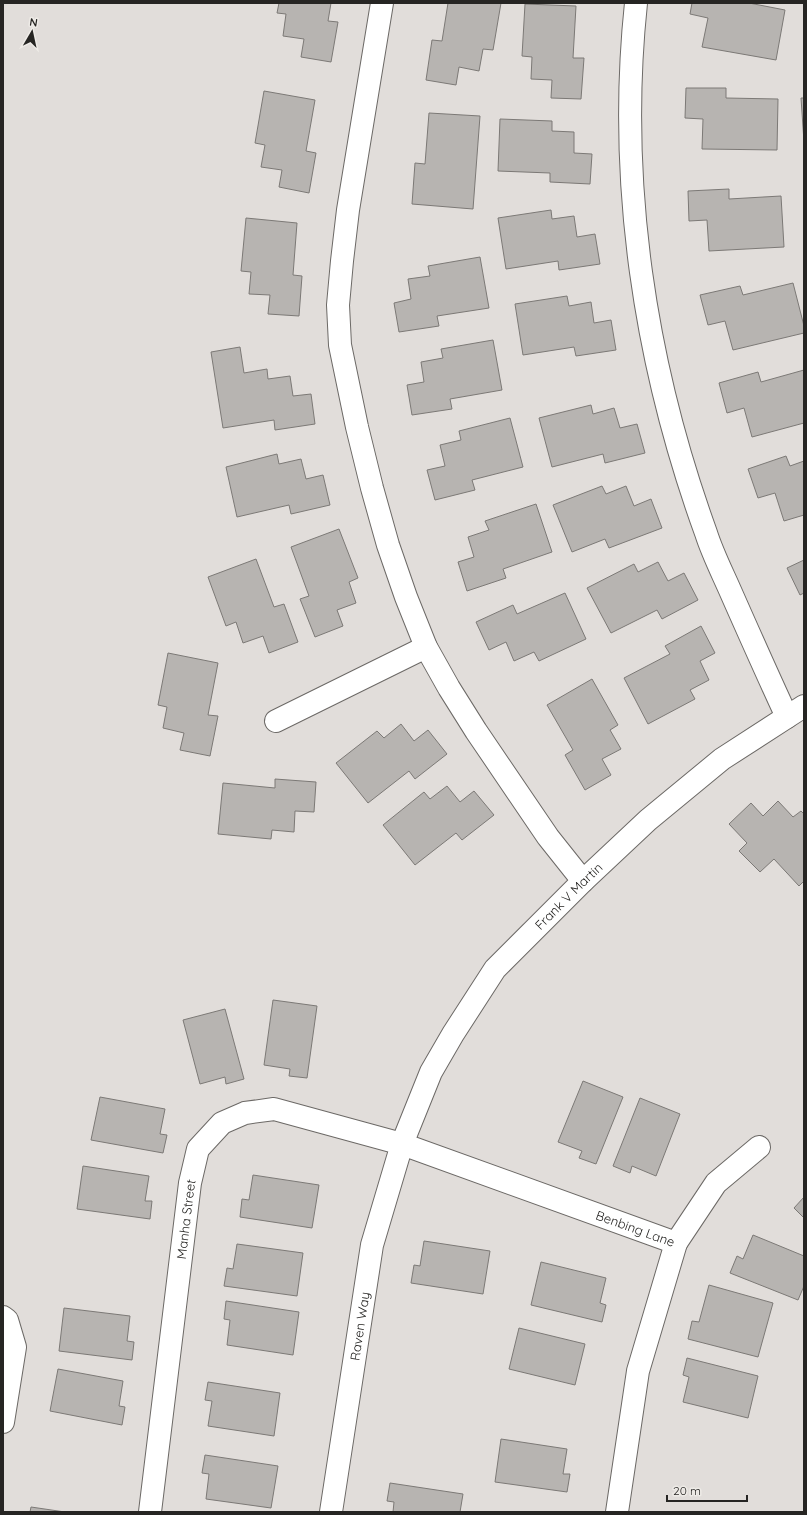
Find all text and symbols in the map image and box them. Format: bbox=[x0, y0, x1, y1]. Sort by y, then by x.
north arrow bbox=[12, 12, 52, 52]
text: N bbox=[28, 15, 39, 30]
street label: Frank V Martin bbox=[531, 859, 606, 933]
street label: Manha Street bbox=[173, 1177, 199, 1260]
street label: Benbing Lane bbox=[594, 1207, 677, 1250]
street label: Raven Way bbox=[346, 1291, 373, 1362]
scale bar bbox=[667, 1477, 747, 1503]
text: 20 m bbox=[673, 1483, 701, 1498]

